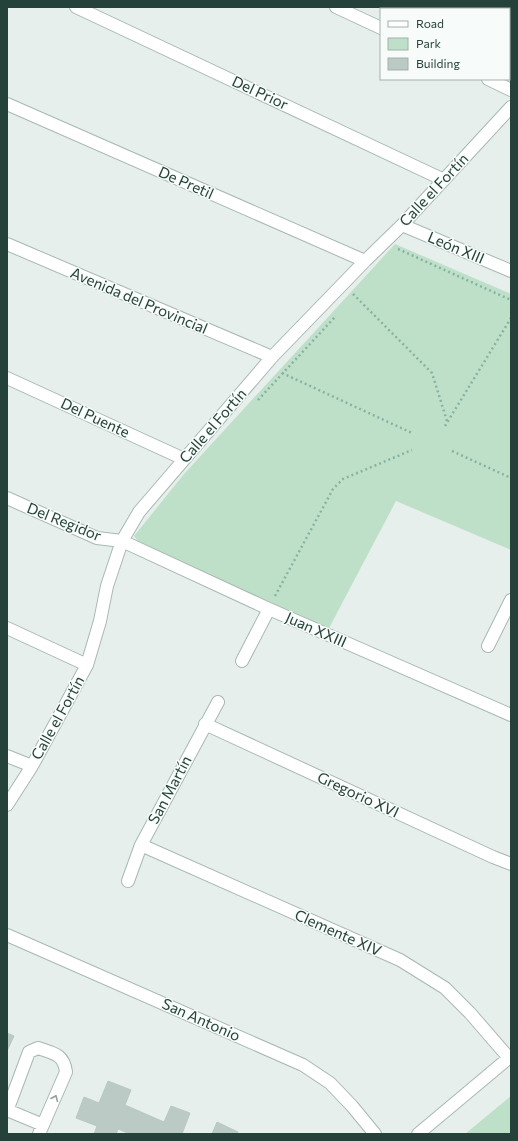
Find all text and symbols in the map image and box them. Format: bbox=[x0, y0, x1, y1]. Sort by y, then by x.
legend bbox=[380, 8, 510, 80]
text: Road bbox=[416, 16, 444, 30]
text: Park bbox=[416, 36, 442, 50]
text: Building bbox=[416, 56, 460, 70]
street label: Del Prior bbox=[229, 71, 291, 113]
street label: Calle el Fortín bbox=[395, 149, 472, 229]
street label: De Pretil bbox=[156, 162, 217, 202]
street label: León XIII bbox=[425, 227, 487, 267]
street label: Avenida del Provincial bbox=[68, 263, 211, 337]
street label: Calle el Fortín bbox=[175, 384, 250, 466]
street label: Del Puente bbox=[58, 393, 133, 441]
street label: Del Regidor bbox=[25, 498, 104, 544]
street label: Juan XXIII bbox=[283, 608, 350, 651]
street label: Calle el Fortín bbox=[27, 673, 88, 763]
street label: San Martín bbox=[144, 752, 195, 827]
street label: Gregorio XVI bbox=[315, 767, 402, 821]
street label: Clemente XIV bbox=[292, 905, 385, 959]
street label: San Antonio bbox=[160, 994, 243, 1044]
one-way arrow bbox=[50, 1095, 58, 1103]

